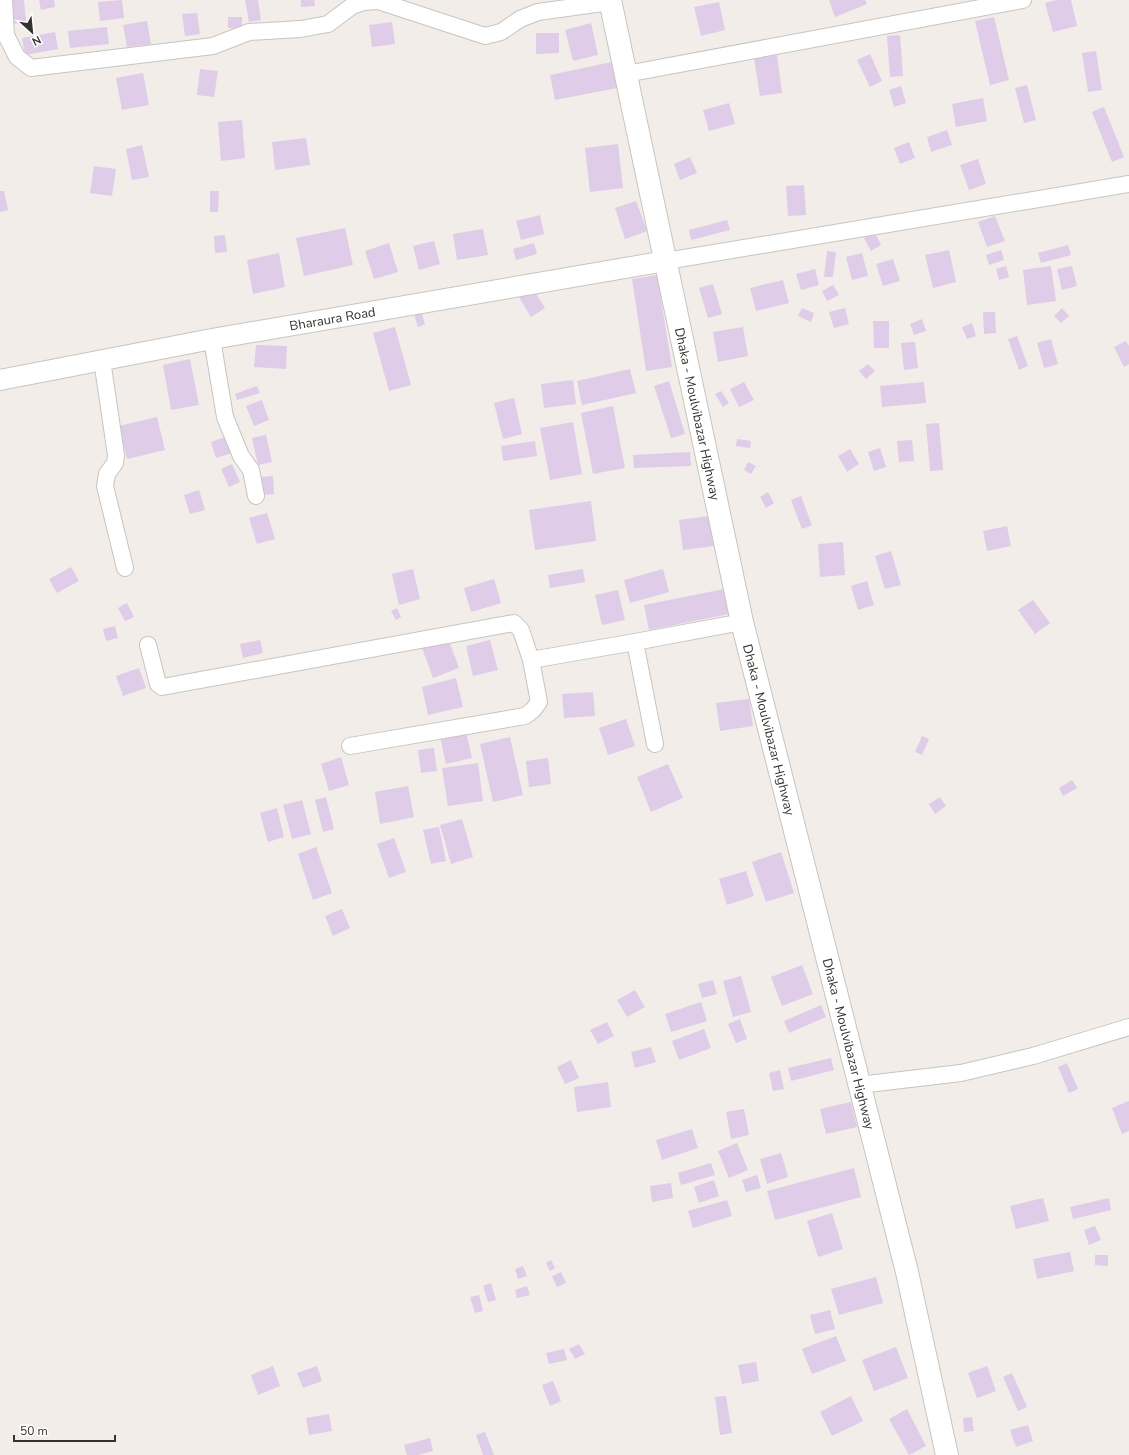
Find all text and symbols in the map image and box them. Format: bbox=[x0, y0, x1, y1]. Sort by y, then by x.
north arrow bbox=[12, 12, 52, 52]
text: N bbox=[29, 32, 43, 49]
street label: Bharaura Road bbox=[288, 303, 377, 336]
street label: Dhaka - Moulvibazar Highway bbox=[670, 326, 724, 502]
street label: Dhaka - Moulvibazar Highway bbox=[738, 642, 799, 818]
street label: Dhaka - Moulvibazar Highway bbox=[818, 956, 879, 1132]
scale bar bbox=[14, 1417, 115, 1443]
text: 50 m bbox=[20, 1423, 48, 1439]

